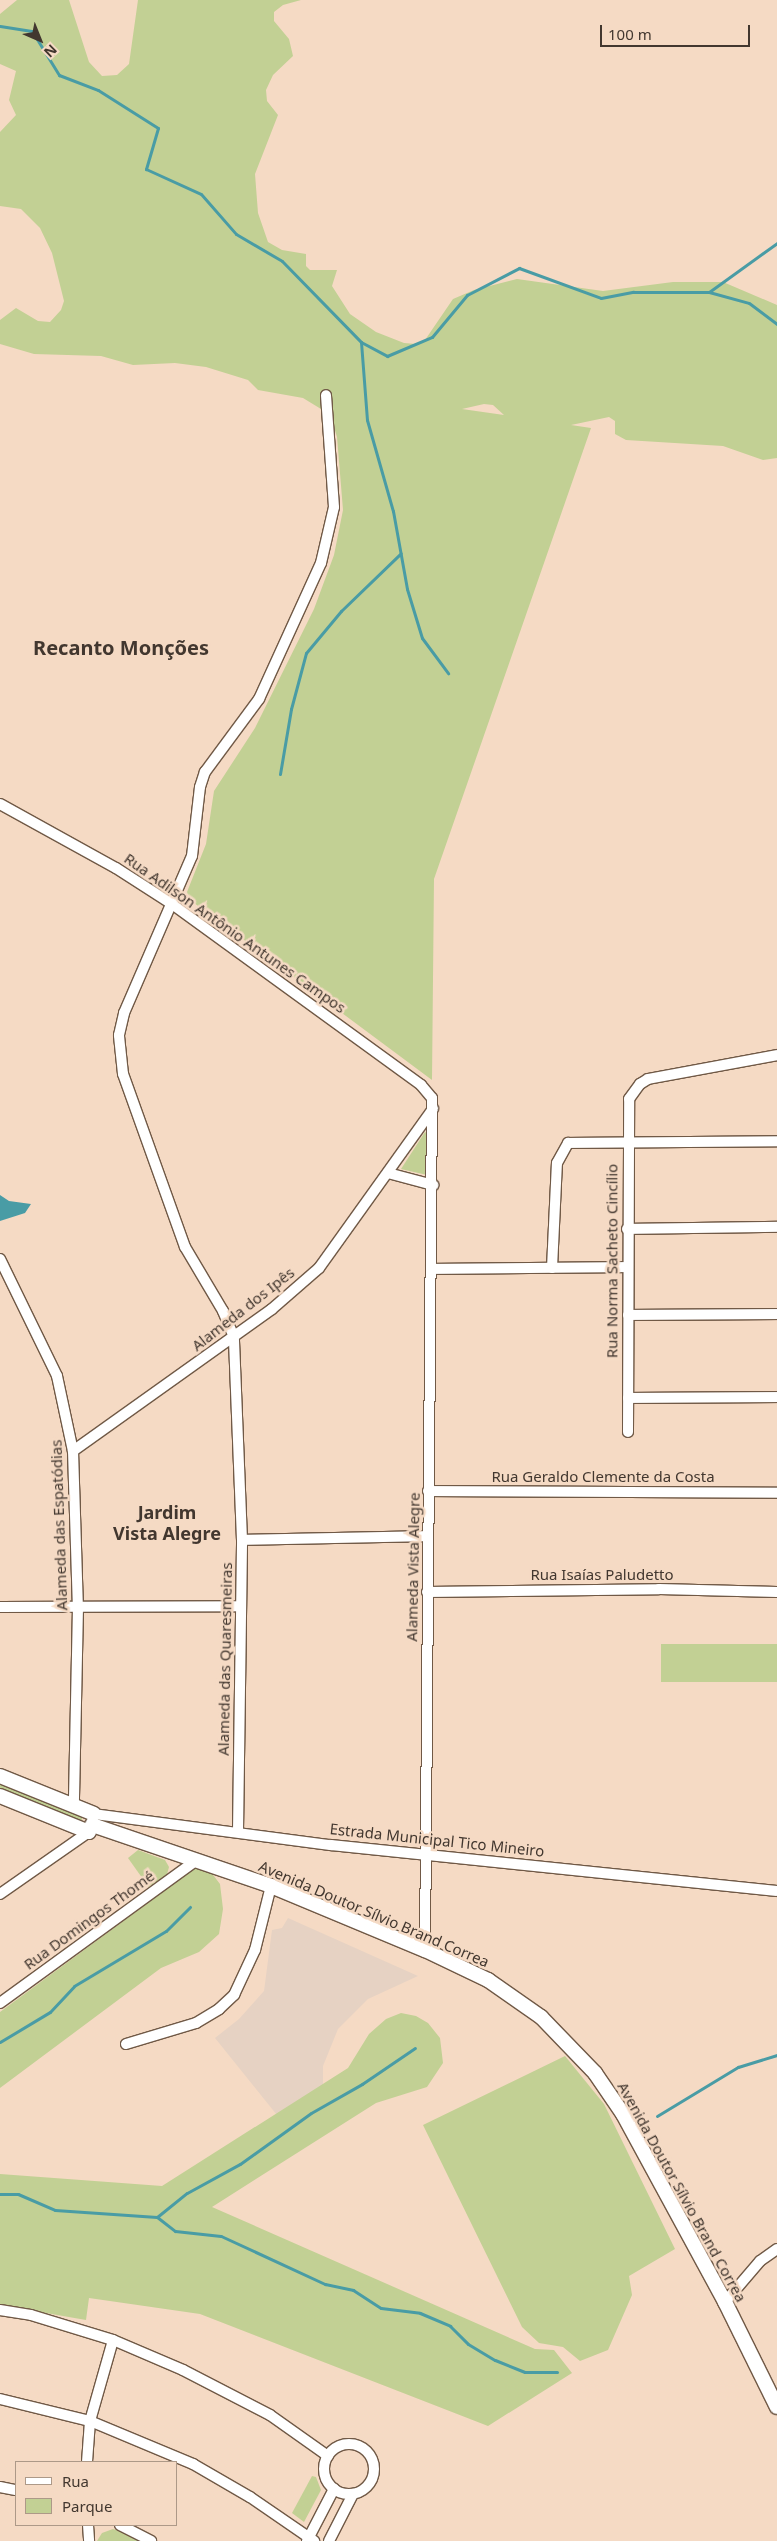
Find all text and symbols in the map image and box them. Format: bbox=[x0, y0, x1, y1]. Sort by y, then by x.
north arrow bbox=[15, 15, 65, 65]
scale bar bbox=[602, 15, 752, 47]
text: 100 m bbox=[608, 24, 652, 44]
text: N bbox=[40, 40, 61, 62]
district label: Recanto Monções bbox=[33, 635, 209, 659]
street label: Rua Adilson Antônio Antunes Campos bbox=[121, 849, 349, 1017]
street label: Rua Norma Sacheto Cincílio bbox=[603, 1164, 621, 1358]
street label: Alameda dos Ipês bbox=[188, 1263, 298, 1355]
street label: Alameda das Espatódias bbox=[47, 1439, 71, 1611]
street label: Rua Geraldo Clemente da Costa bbox=[491, 1468, 715, 1486]
street label: Alameda Vista Alegre bbox=[403, 1492, 423, 1642]
district label: Jardim Vista Alegre bbox=[113, 1502, 221, 1545]
street label: Alameda das Quaresmeiras bbox=[214, 1562, 236, 1756]
street label: Rua Isaías Paludetto bbox=[530, 1566, 674, 1584]
street label: Estrada Municipal Tico Mineiro bbox=[329, 1820, 545, 1860]
street label: Avenida Doutor Sílvio Brand Correa bbox=[256, 1857, 492, 1971]
street label: Rua Domingos Thomé bbox=[20, 1867, 158, 1973]
street label: Avenida Doutor Sílvio Brand Correa bbox=[614, 2079, 750, 2305]
legend bbox=[15, 2461, 178, 2526]
text: Rua bbox=[62, 2471, 89, 2491]
text: Parque bbox=[62, 2496, 112, 2516]

